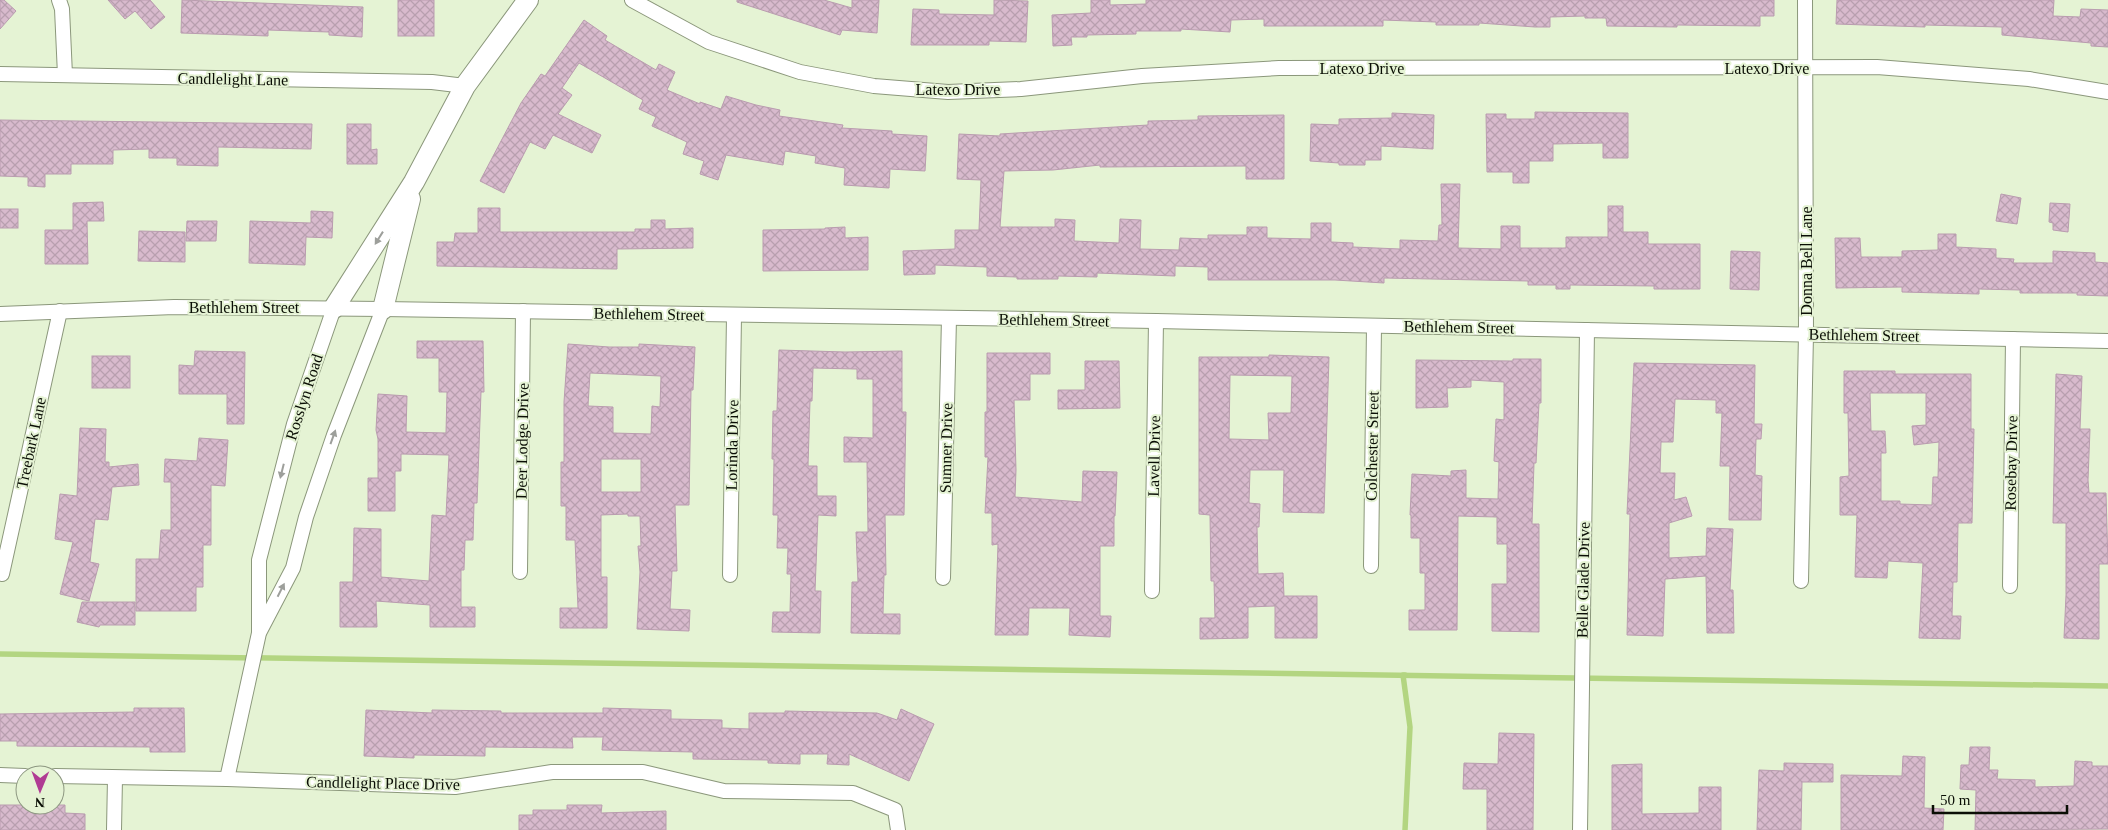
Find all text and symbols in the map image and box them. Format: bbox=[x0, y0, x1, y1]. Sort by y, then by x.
street label: Latexo Drive bbox=[1320, 60, 1404, 77]
street label: Latexo Drive bbox=[1725, 60, 1809, 77]
street label: Candlelight Lane bbox=[178, 70, 288, 89]
street label: Latexo Drive bbox=[916, 81, 1000, 98]
street label: Donna Bell Lane bbox=[1798, 206, 1815, 316]
one-way arrow bbox=[374, 232, 383, 245]
street label: Bethlehem Street bbox=[189, 299, 300, 316]
street label: Bethlehem Street bbox=[594, 305, 705, 323]
street label: Bethlehem Street bbox=[999, 311, 1110, 329]
street label: Bethlehem Street bbox=[1404, 318, 1515, 336]
street label: Bethlehem Street bbox=[1809, 326, 1920, 344]
street label: Rosslyn Road bbox=[282, 352, 327, 442]
street label: Deer Lodge Drive bbox=[512, 383, 533, 499]
street label: Colchester Street bbox=[1363, 390, 1381, 501]
street label: Treebark Lane bbox=[13, 396, 49, 490]
street label: Lorinda Drive bbox=[723, 399, 741, 491]
street label: Sumner Drive bbox=[937, 403, 955, 493]
street label: Lavell Drive bbox=[1145, 415, 1163, 497]
street label: Rosebay Drive bbox=[2002, 415, 2021, 511]
one-way arrow bbox=[330, 429, 337, 444]
one-way arrow bbox=[278, 464, 286, 479]
street label: Belle Glade Drive bbox=[1573, 522, 1593, 638]
one-way arrow bbox=[277, 583, 285, 597]
north arrow bbox=[15, 765, 65, 815]
street label: Candlelight Place Drive bbox=[306, 773, 460, 794]
scale bar bbox=[1933, 782, 2067, 814]
text: 50 m bbox=[1940, 792, 1971, 808]
text: N bbox=[35, 795, 45, 810]

